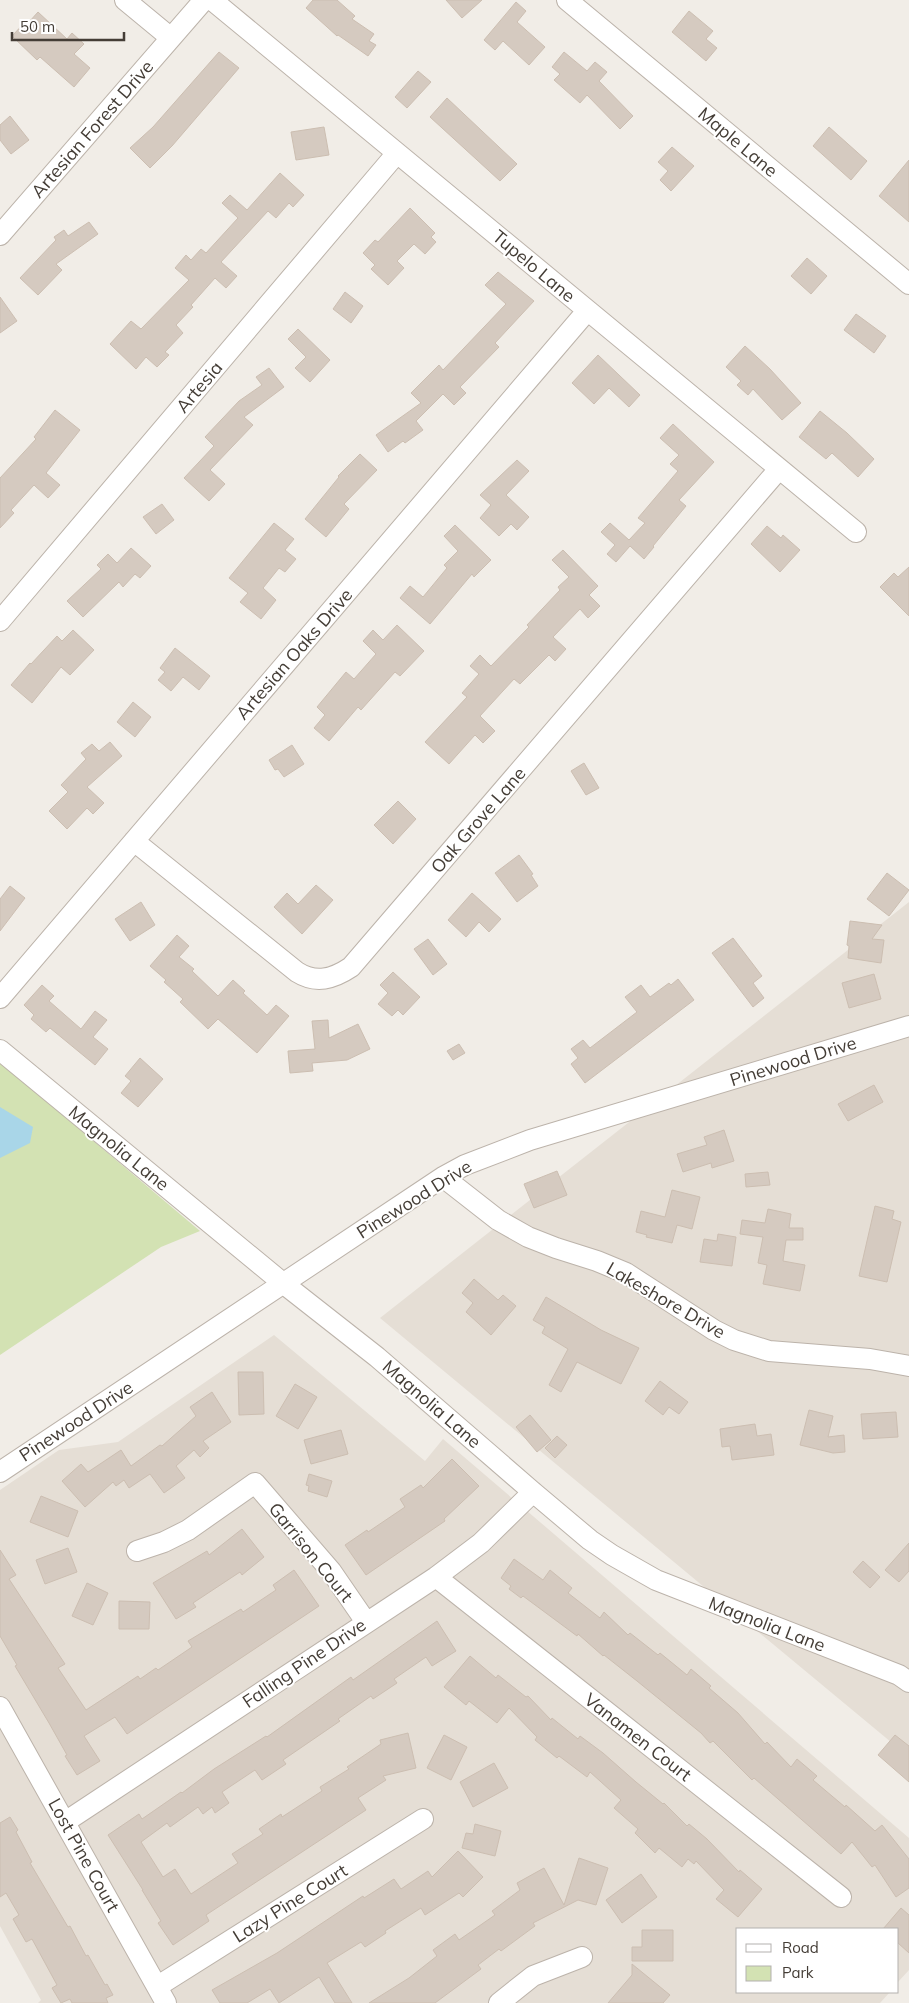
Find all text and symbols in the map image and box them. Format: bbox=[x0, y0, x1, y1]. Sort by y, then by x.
scale bar bbox=[12, 10, 125, 42]
text: 50 m bbox=[20, 17, 55, 36]
street label: Artesian Forest Drive bbox=[26, 55, 158, 203]
street label: Maple Lane bbox=[694, 102, 782, 182]
street label: Tupelo Lane bbox=[488, 225, 580, 307]
street label: Artesia bbox=[171, 357, 227, 417]
street label: Artesian Oaks Drive bbox=[231, 584, 357, 724]
street label: Oak Grove Lane bbox=[426, 762, 530, 878]
street label: Pinewood Drive bbox=[727, 1031, 859, 1091]
street label: Magnolia Lane bbox=[64, 1100, 174, 1196]
street label: Pinewood Drive bbox=[352, 1154, 476, 1244]
street label: Lakeshore Drive bbox=[602, 1257, 730, 1343]
street label: Magnolia Lane bbox=[378, 1355, 486, 1453]
street label: Pinewood Drive bbox=[15, 1376, 137, 1466]
street label: Garrison Court bbox=[264, 1498, 358, 1606]
street label: Magnolia Lane bbox=[705, 1591, 829, 1657]
street label: Falling Pine Drive bbox=[238, 1613, 370, 1713]
street label: Vanamen Court bbox=[580, 1688, 696, 1786]
street label: Lost Pine Court bbox=[43, 1794, 125, 1916]
street label: Lazy Pine Court bbox=[228, 1859, 352, 1947]
legend bbox=[736, 1928, 899, 1993]
text: Road bbox=[782, 1938, 819, 1957]
text: Park bbox=[782, 1963, 814, 1982]

